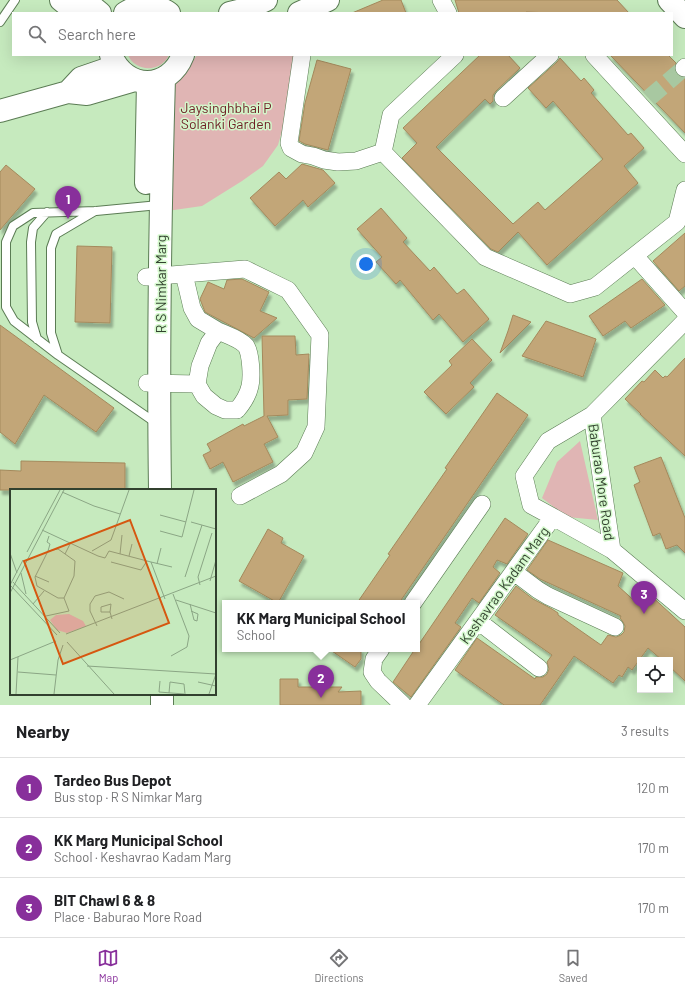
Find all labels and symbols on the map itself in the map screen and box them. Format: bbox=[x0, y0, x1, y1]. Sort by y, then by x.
park label: Jaysinghbhai P Solanki Garden bbox=[180, 99, 272, 132]
pin: 1 bbox=[55, 186, 81, 219]
street label: R S Nimkar Marg bbox=[152, 235, 169, 333]
your location bbox=[356, 254, 376, 274]
street label: Baburao More Road bbox=[585, 423, 619, 541]
inset map bbox=[10, 489, 216, 695]
street label: Keshavrao Kadam Marg bbox=[456, 523, 552, 647]
pin: 3 bbox=[631, 581, 657, 614]
pin: 2 bbox=[308, 665, 334, 698]

